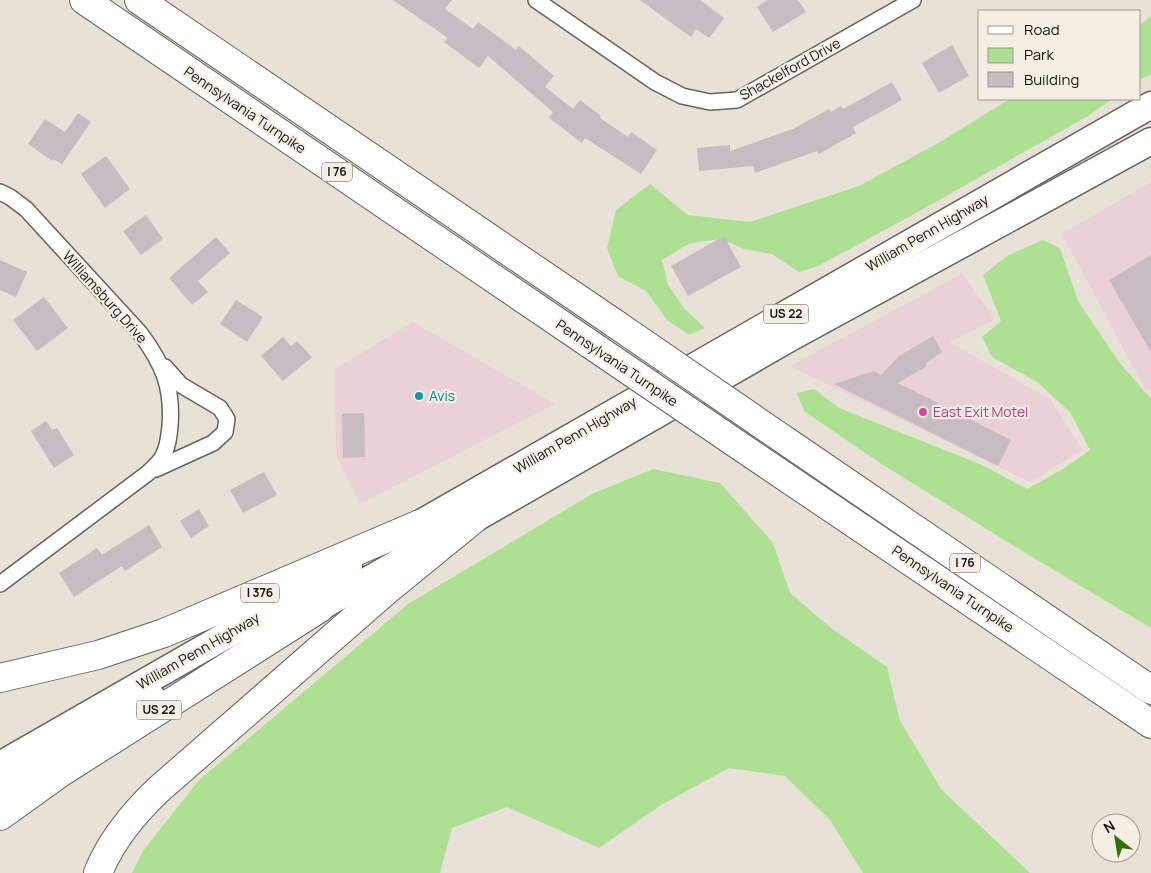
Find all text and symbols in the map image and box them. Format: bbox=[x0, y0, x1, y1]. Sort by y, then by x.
legend bbox=[978, 10, 1141, 100]
text: Road bbox=[1024, 19, 1060, 40]
street label: Shackelford Drive bbox=[736, 33, 844, 104]
text: Park bbox=[1024, 44, 1054, 65]
street label: Pennsylvania Turnpike bbox=[181, 62, 310, 158]
text: Building bbox=[1024, 69, 1079, 90]
road number: I 76 bbox=[322, 162, 352, 182]
street label: William Penn Highway bbox=[862, 189, 992, 275]
street label: Williamsburg Drive bbox=[59, 246, 152, 347]
road number: US 22 bbox=[764, 304, 808, 324]
street label: Pennsylvania Turnpike bbox=[553, 315, 682, 411]
place label: Avis bbox=[429, 386, 455, 405]
marker: Avis bbox=[413, 390, 425, 402]
street label: William Penn Highway bbox=[510, 391, 640, 477]
place label: East Exit Motel bbox=[933, 402, 1028, 421]
marker: East Exit Motel bbox=[917, 406, 929, 418]
street label: Pennsylvania Turnpike bbox=[889, 541, 1018, 637]
road number: I 76 bbox=[950, 554, 980, 572]
road number: I 376 bbox=[241, 584, 279, 602]
street label: William Penn Highway bbox=[133, 607, 263, 693]
road number: US 22 bbox=[136, 700, 182, 720]
north arrow bbox=[1091, 813, 1141, 863]
text: N bbox=[1100, 816, 1118, 837]

